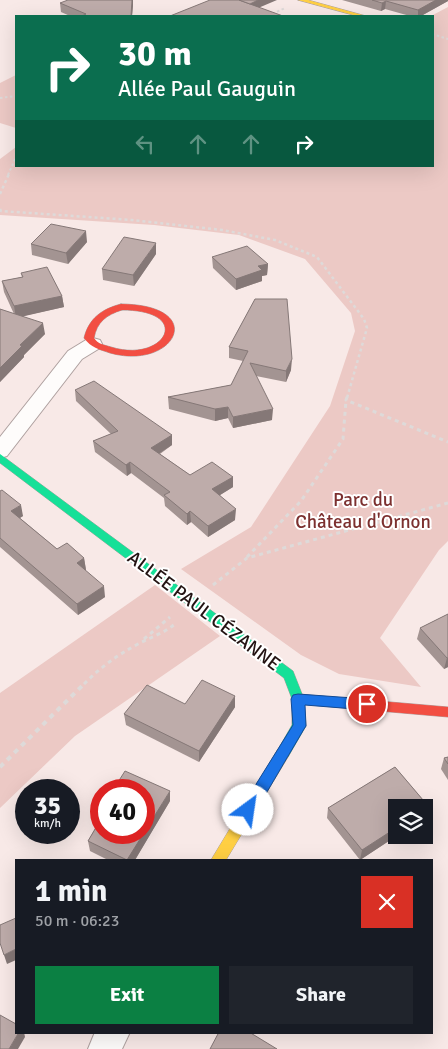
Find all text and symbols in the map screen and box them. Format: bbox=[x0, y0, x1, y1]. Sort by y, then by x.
text: 30 m bbox=[118, 32, 192, 75]
icon: right bbox=[35, 35, 100, 100]
text: Allée Paul Gauguin bbox=[118, 75, 296, 102]
icon: left bbox=[131, 130, 159, 158]
icon: ahead bbox=[184, 130, 212, 158]
icon: ahead bbox=[237, 130, 265, 158]
icon: right bbox=[290, 130, 318, 158]
park label: Parc du Château d'Ornon bbox=[295, 488, 431, 534]
street label: ALLÉE PAUL CÉZANNE bbox=[123, 546, 285, 676]
pin bbox=[346, 683, 388, 725]
icon: arrive bbox=[353, 690, 381, 718]
speed limit sign: 40 bbox=[90, 779, 155, 844]
position arrow bbox=[221, 783, 273, 835]
text: 35 bbox=[34, 790, 61, 821]
map controls bbox=[388, 799, 433, 844]
button: layers bbox=[388, 799, 433, 844]
text: km/h bbox=[34, 816, 61, 831]
text: 1 min bbox=[35, 873, 107, 910]
button: close bbox=[361, 876, 413, 928]
text: 50 m · 06:23 bbox=[35, 911, 119, 931]
button: Exit bbox=[35, 966, 219, 1024]
button: Share bbox=[229, 966, 413, 1024]

